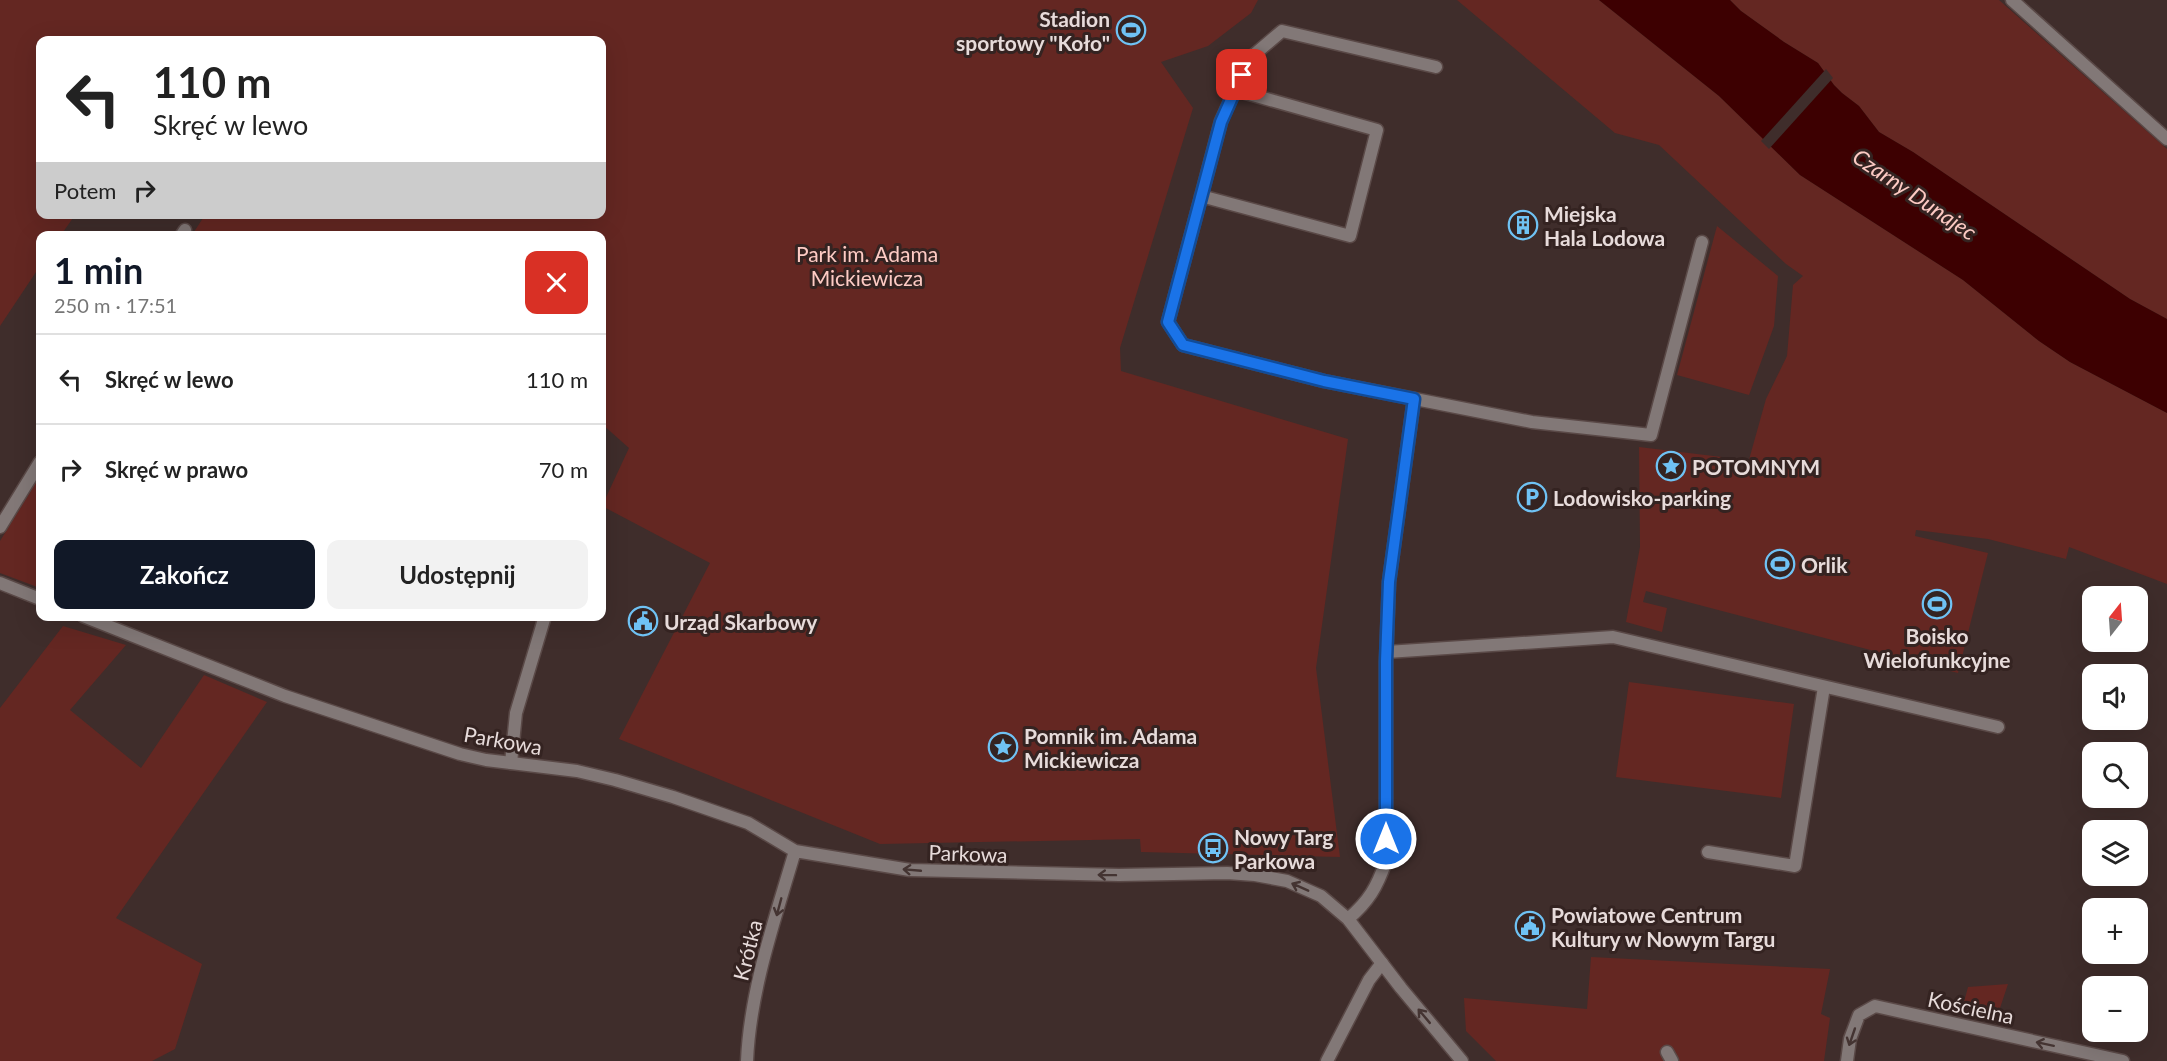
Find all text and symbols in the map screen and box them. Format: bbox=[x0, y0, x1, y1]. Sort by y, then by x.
place label: Stadion sportowy "Koło" bbox=[956, 6, 1110, 55]
sports icon: Stadion sportowy "Koło" bbox=[1115, 14, 1147, 46]
pin bbox=[1216, 49, 1267, 100]
text: 110 m bbox=[153, 57, 271, 107]
icon: arrive bbox=[1225, 58, 1258, 91]
icon: left bbox=[54, 60, 132, 138]
text: Skręć w lewo bbox=[153, 108, 308, 141]
water label: Czarny Dunajec bbox=[1848, 143, 1982, 245]
icon: right bbox=[128, 174, 161, 207]
text: Potem bbox=[54, 177, 116, 204]
place label: Miejska Hala Lodowa bbox=[1544, 201, 1665, 250]
building icon: Miejska Hala Lodowa bbox=[1507, 209, 1539, 241]
park label: Park im. Adama Mickiewicza bbox=[796, 241, 938, 290]
text: 1 min bbox=[54, 248, 143, 292]
button: close bbox=[525, 251, 588, 314]
text: 250 m · 17:51 bbox=[54, 293, 177, 317]
icon: left bbox=[54, 363, 87, 396]
text: Skręć w lewo bbox=[105, 366, 234, 393]
text: 110 m bbox=[526, 366, 588, 393]
place icon: POTOMNYM bbox=[1655, 450, 1687, 482]
icon: right bbox=[54, 453, 87, 486]
place label: POTOMNYM bbox=[1692, 454, 1820, 479]
text: Skręć w prawo bbox=[105, 456, 248, 483]
text: 70 m bbox=[539, 456, 588, 483]
parking icon: Lodowisko-parking bbox=[1516, 481, 1548, 513]
place label: Lodowisko-parking bbox=[1553, 485, 1731, 510]
button: Zakończ bbox=[54, 540, 315, 609]
button: Udostępnij bbox=[327, 540, 588, 609]
sports icon: Orlik bbox=[1764, 548, 1796, 580]
place label: Orlik bbox=[1801, 552, 1848, 577]
north arrow bbox=[2082, 586, 2148, 652]
map controls bbox=[2082, 586, 2148, 1042]
sports icon: Boisko Wielofunkcyjne bbox=[1921, 588, 1953, 620]
public building icon: Urząd Skarbowy bbox=[627, 605, 659, 637]
place label: Urząd Skarbowy bbox=[664, 609, 818, 634]
place label: Boisko Wielofunkcyjne bbox=[1863, 623, 2011, 672]
button: sound bbox=[2082, 664, 2148, 730]
street label: Parkowa bbox=[462, 721, 544, 759]
place label: Pomnik im. Adama Mickiewicza bbox=[1024, 723, 1197, 772]
place icon: Pomnik im. Adama Mickiewicza bbox=[987, 731, 1019, 763]
button: search bbox=[2082, 742, 2148, 808]
position arrow bbox=[1354, 807, 1418, 871]
button: layers bbox=[2082, 820, 2148, 886]
place label: Nowy Targ Parkowa bbox=[1234, 824, 1333, 873]
bus stop icon: Nowy Targ Parkowa bbox=[1197, 832, 1229, 864]
street label: Parkowa bbox=[928, 839, 1008, 867]
one-way arrow bbox=[903, 864, 923, 875]
one-way arrow bbox=[1098, 869, 1118, 880]
one-way arrow bbox=[1292, 881, 1310, 892]
one-way arrow bbox=[772, 897, 784, 916]
button: + bbox=[2082, 898, 2148, 964]
place label: Powiatowe Centrum Kultury w Nowym Targu bbox=[1551, 902, 1775, 951]
public building icon: Powiatowe Centrum Kultury w Nowym Targu bbox=[1514, 910, 1546, 942]
street label: Krótka bbox=[727, 917, 767, 983]
button: − bbox=[2082, 976, 2148, 1042]
street label: Kościelna bbox=[1926, 986, 2016, 1028]
one-way arrow bbox=[1418, 1008, 1431, 1024]
one-way arrow bbox=[1846, 1027, 1857, 1046]
one-way arrow bbox=[2036, 1038, 2056, 1049]

